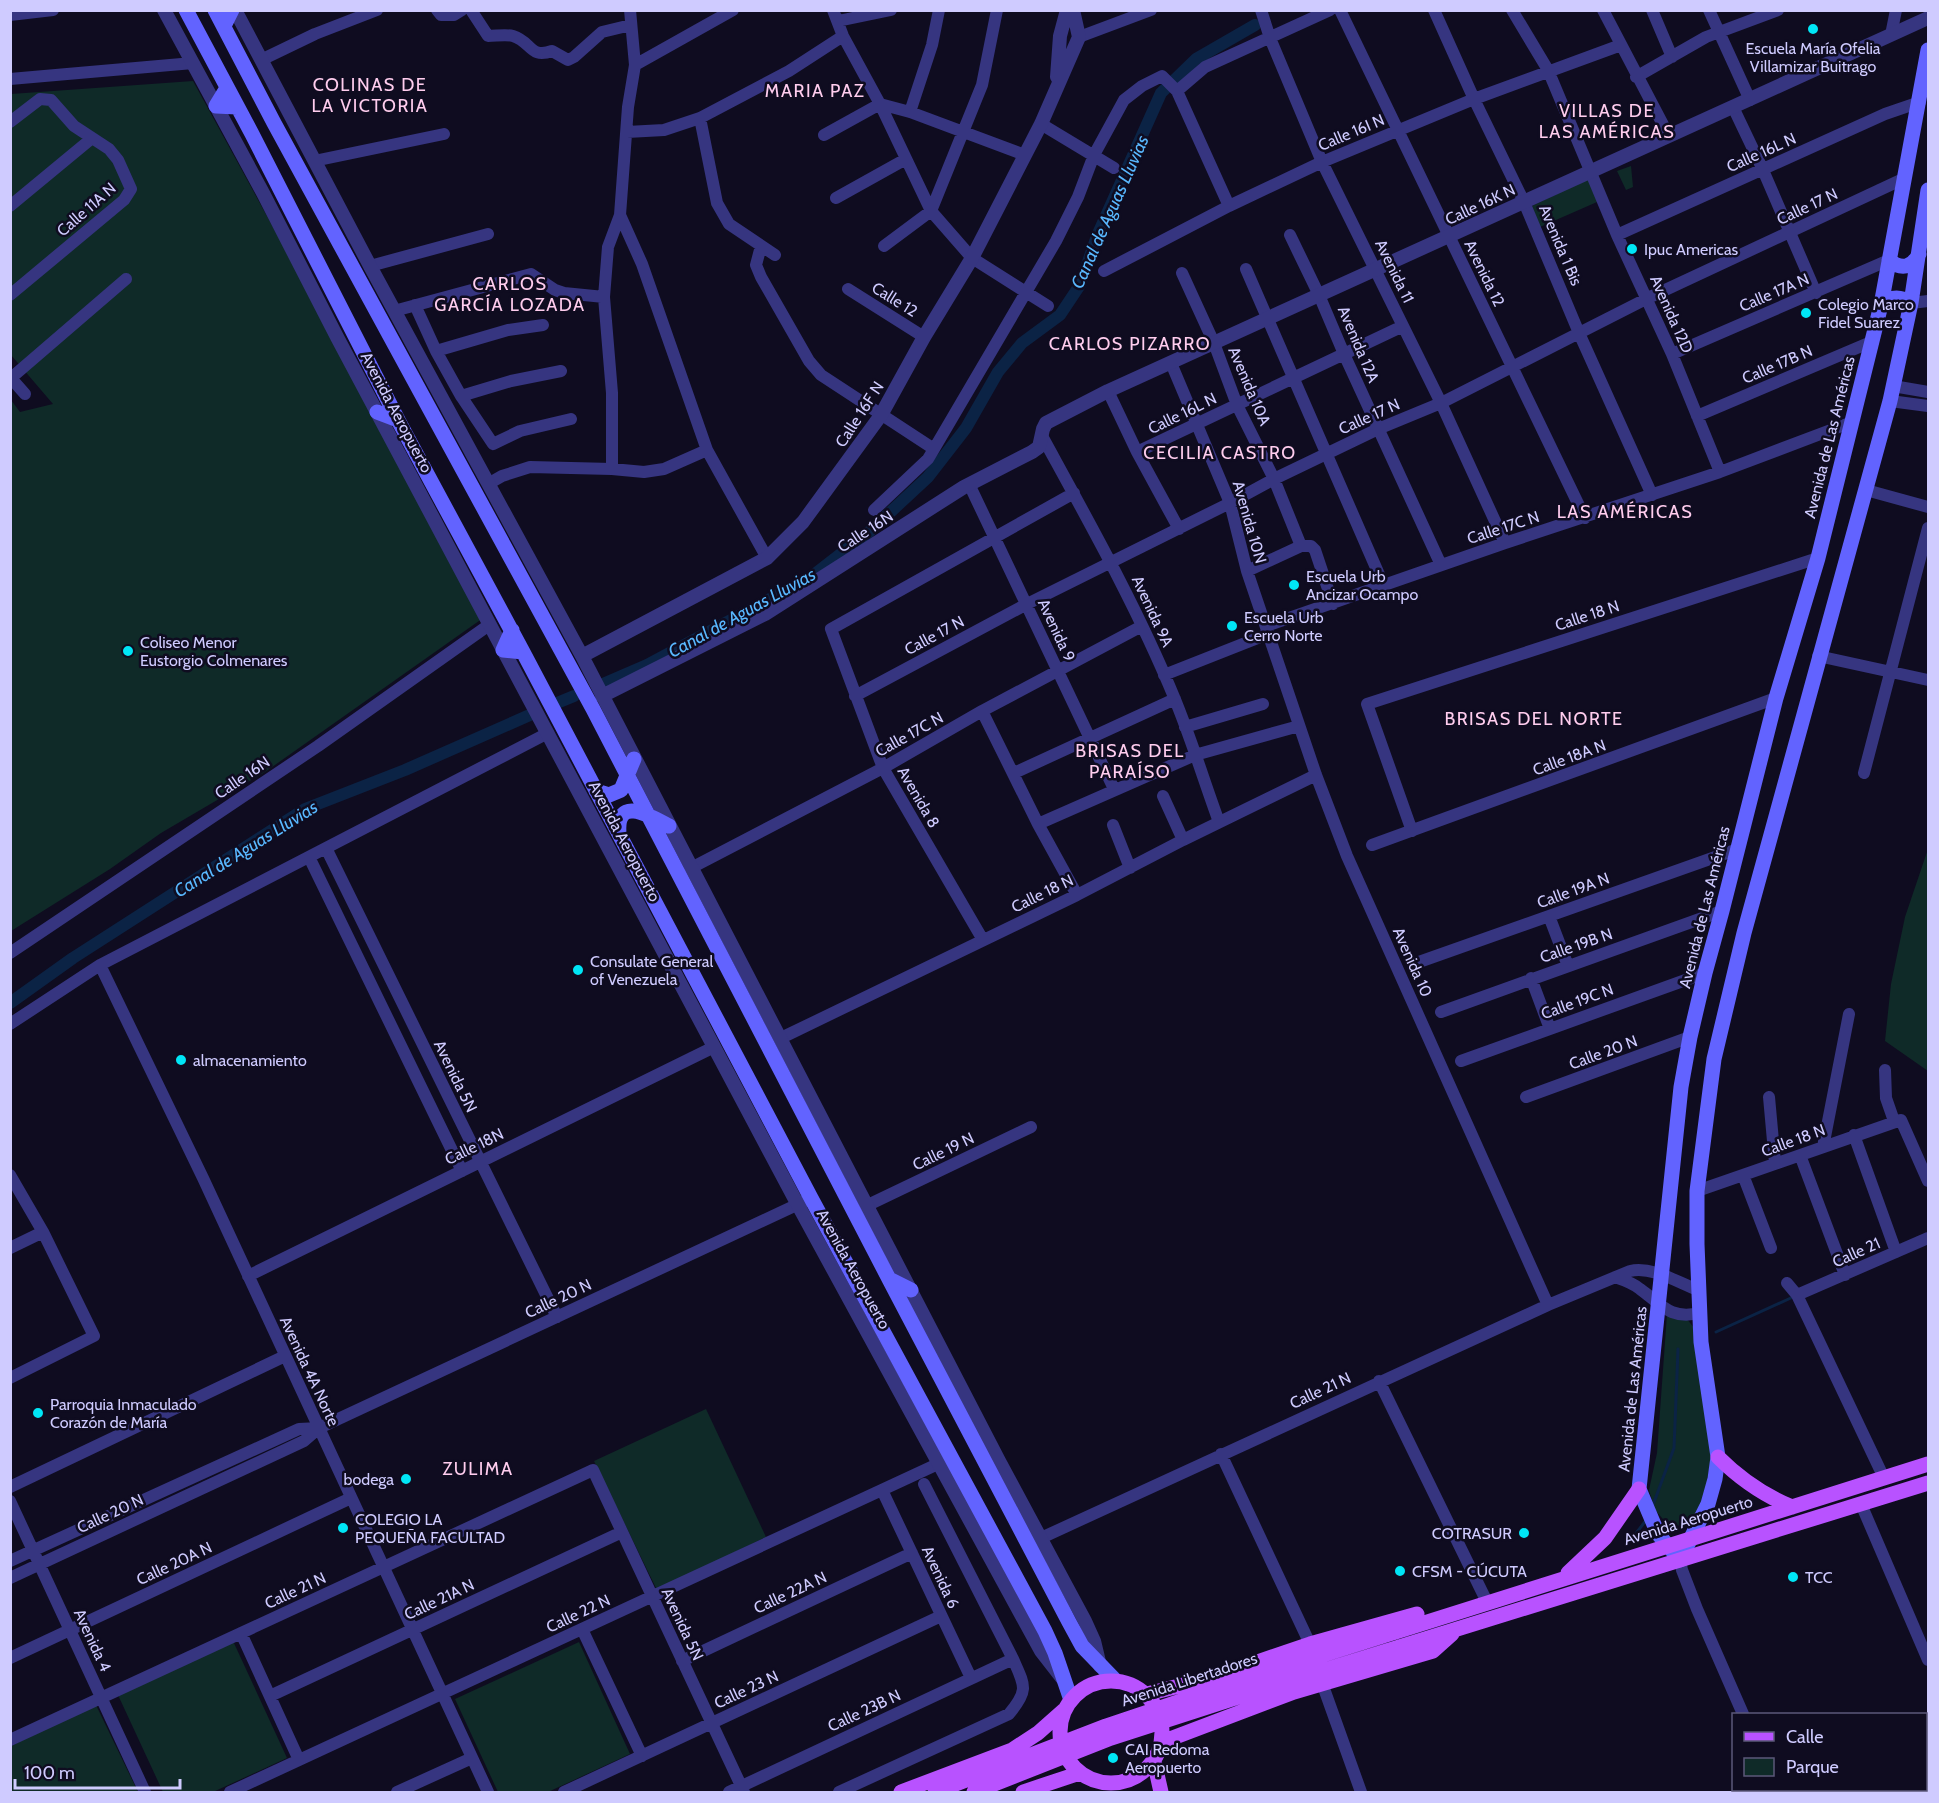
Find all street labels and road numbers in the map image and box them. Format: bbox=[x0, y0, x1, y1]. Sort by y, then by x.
street label: Calle 16I N bbox=[1315, 110, 1387, 155]
street label: Calle 16L N bbox=[1724, 129, 1799, 176]
street label: Calle 11A N bbox=[53, 179, 120, 240]
street label: Calle 16K N bbox=[1442, 180, 1518, 229]
street label: Calle 17 N bbox=[1774, 184, 1841, 229]
street label: Avenida 1 Bis bbox=[1535, 202, 1586, 289]
street label: Avenida 11 bbox=[1371, 236, 1418, 306]
street label: Avenida 12 bbox=[1460, 237, 1509, 309]
street label: Calle 17A N bbox=[1736, 269, 1812, 316]
street label: Avenida 12D bbox=[1646, 272, 1697, 356]
street label: Calle 12 bbox=[868, 278, 921, 321]
street label: Avenida 12A bbox=[1334, 303, 1383, 385]
street label: Calle 17B N bbox=[1739, 341, 1815, 388]
street label: Avenida 10A bbox=[1224, 344, 1275, 429]
street label: Avenida Aeropuerto bbox=[357, 349, 436, 476]
street label: Avenida de Las Américas bbox=[1800, 354, 1859, 520]
street label: Calle 16F N bbox=[831, 378, 888, 451]
street label: Calle 16L N bbox=[1145, 389, 1220, 438]
street label: Calle 17 N bbox=[1336, 395, 1403, 438]
street label: Avenida 10N bbox=[1229, 478, 1270, 566]
street label: Calle 16N bbox=[834, 506, 897, 556]
street label: Calle 17C N bbox=[1465, 507, 1542, 548]
street label: Avenida 9A bbox=[1128, 573, 1177, 650]
street label: Avenida 9 bbox=[1034, 596, 1079, 665]
street label: Calle 18 N bbox=[1553, 596, 1622, 635]
street label: Calle 17 N bbox=[901, 612, 967, 659]
street label: Calle 17C N bbox=[872, 708, 946, 761]
street label: Calle 18A N bbox=[1530, 735, 1608, 779]
street label: Calle 16N bbox=[211, 752, 273, 803]
street label: Avenida 8 bbox=[893, 763, 944, 831]
street label: Avenida Aeropuerto bbox=[585, 778, 664, 905]
street label: Avenida de Las Américas bbox=[1675, 824, 1734, 990]
street label: Calle 19A N bbox=[1534, 869, 1612, 912]
street label: Calle 18 N bbox=[1008, 870, 1076, 917]
street label: Avenida 10 bbox=[1389, 924, 1436, 1000]
street label: Calle 19B N bbox=[1537, 924, 1615, 967]
street label: Calle 19C N bbox=[1538, 980, 1616, 1023]
street label: Calle 20 N bbox=[1566, 1031, 1640, 1074]
street label: Avenida 5N bbox=[430, 1037, 481, 1115]
street label: Calle 18 N bbox=[1759, 1120, 1828, 1161]
street label: Calle 18N bbox=[442, 1124, 507, 1169]
street label: Calle 19 N bbox=[909, 1128, 977, 1174]
street label: Avenida Aeropuerto bbox=[813, 1206, 894, 1333]
street label: Calle 21 bbox=[1829, 1234, 1883, 1271]
street label: Calle 20 N bbox=[522, 1275, 594, 1322]
street label: Avenida de Las Américas bbox=[1614, 1305, 1651, 1473]
street label: Avenida 4A Norte bbox=[276, 1313, 343, 1429]
street label: Calle 21 N bbox=[1287, 1368, 1354, 1413]
street label: Calle 20 N bbox=[74, 1490, 146, 1537]
street label: Avenida Aeropuerto bbox=[1621, 1492, 1755, 1549]
street label: Calle 20A N bbox=[134, 1538, 215, 1589]
street label: Avenida 6 bbox=[918, 1543, 963, 1612]
street label: Calle 22A N bbox=[751, 1567, 830, 1618]
street label: Calle 21 N bbox=[262, 1568, 329, 1613]
street label: Calle 21A N bbox=[401, 1575, 477, 1624]
street label: Avenida 5N bbox=[658, 1585, 708, 1663]
street label: Calle 22 N bbox=[543, 1590, 613, 1637]
street label: Avenida 4 bbox=[70, 1606, 115, 1675]
street label: Avenida Libertadores bbox=[1119, 1648, 1260, 1710]
street label: Calle 23 N bbox=[711, 1666, 781, 1713]
street label: Calle 23B N bbox=[825, 1685, 904, 1736]

